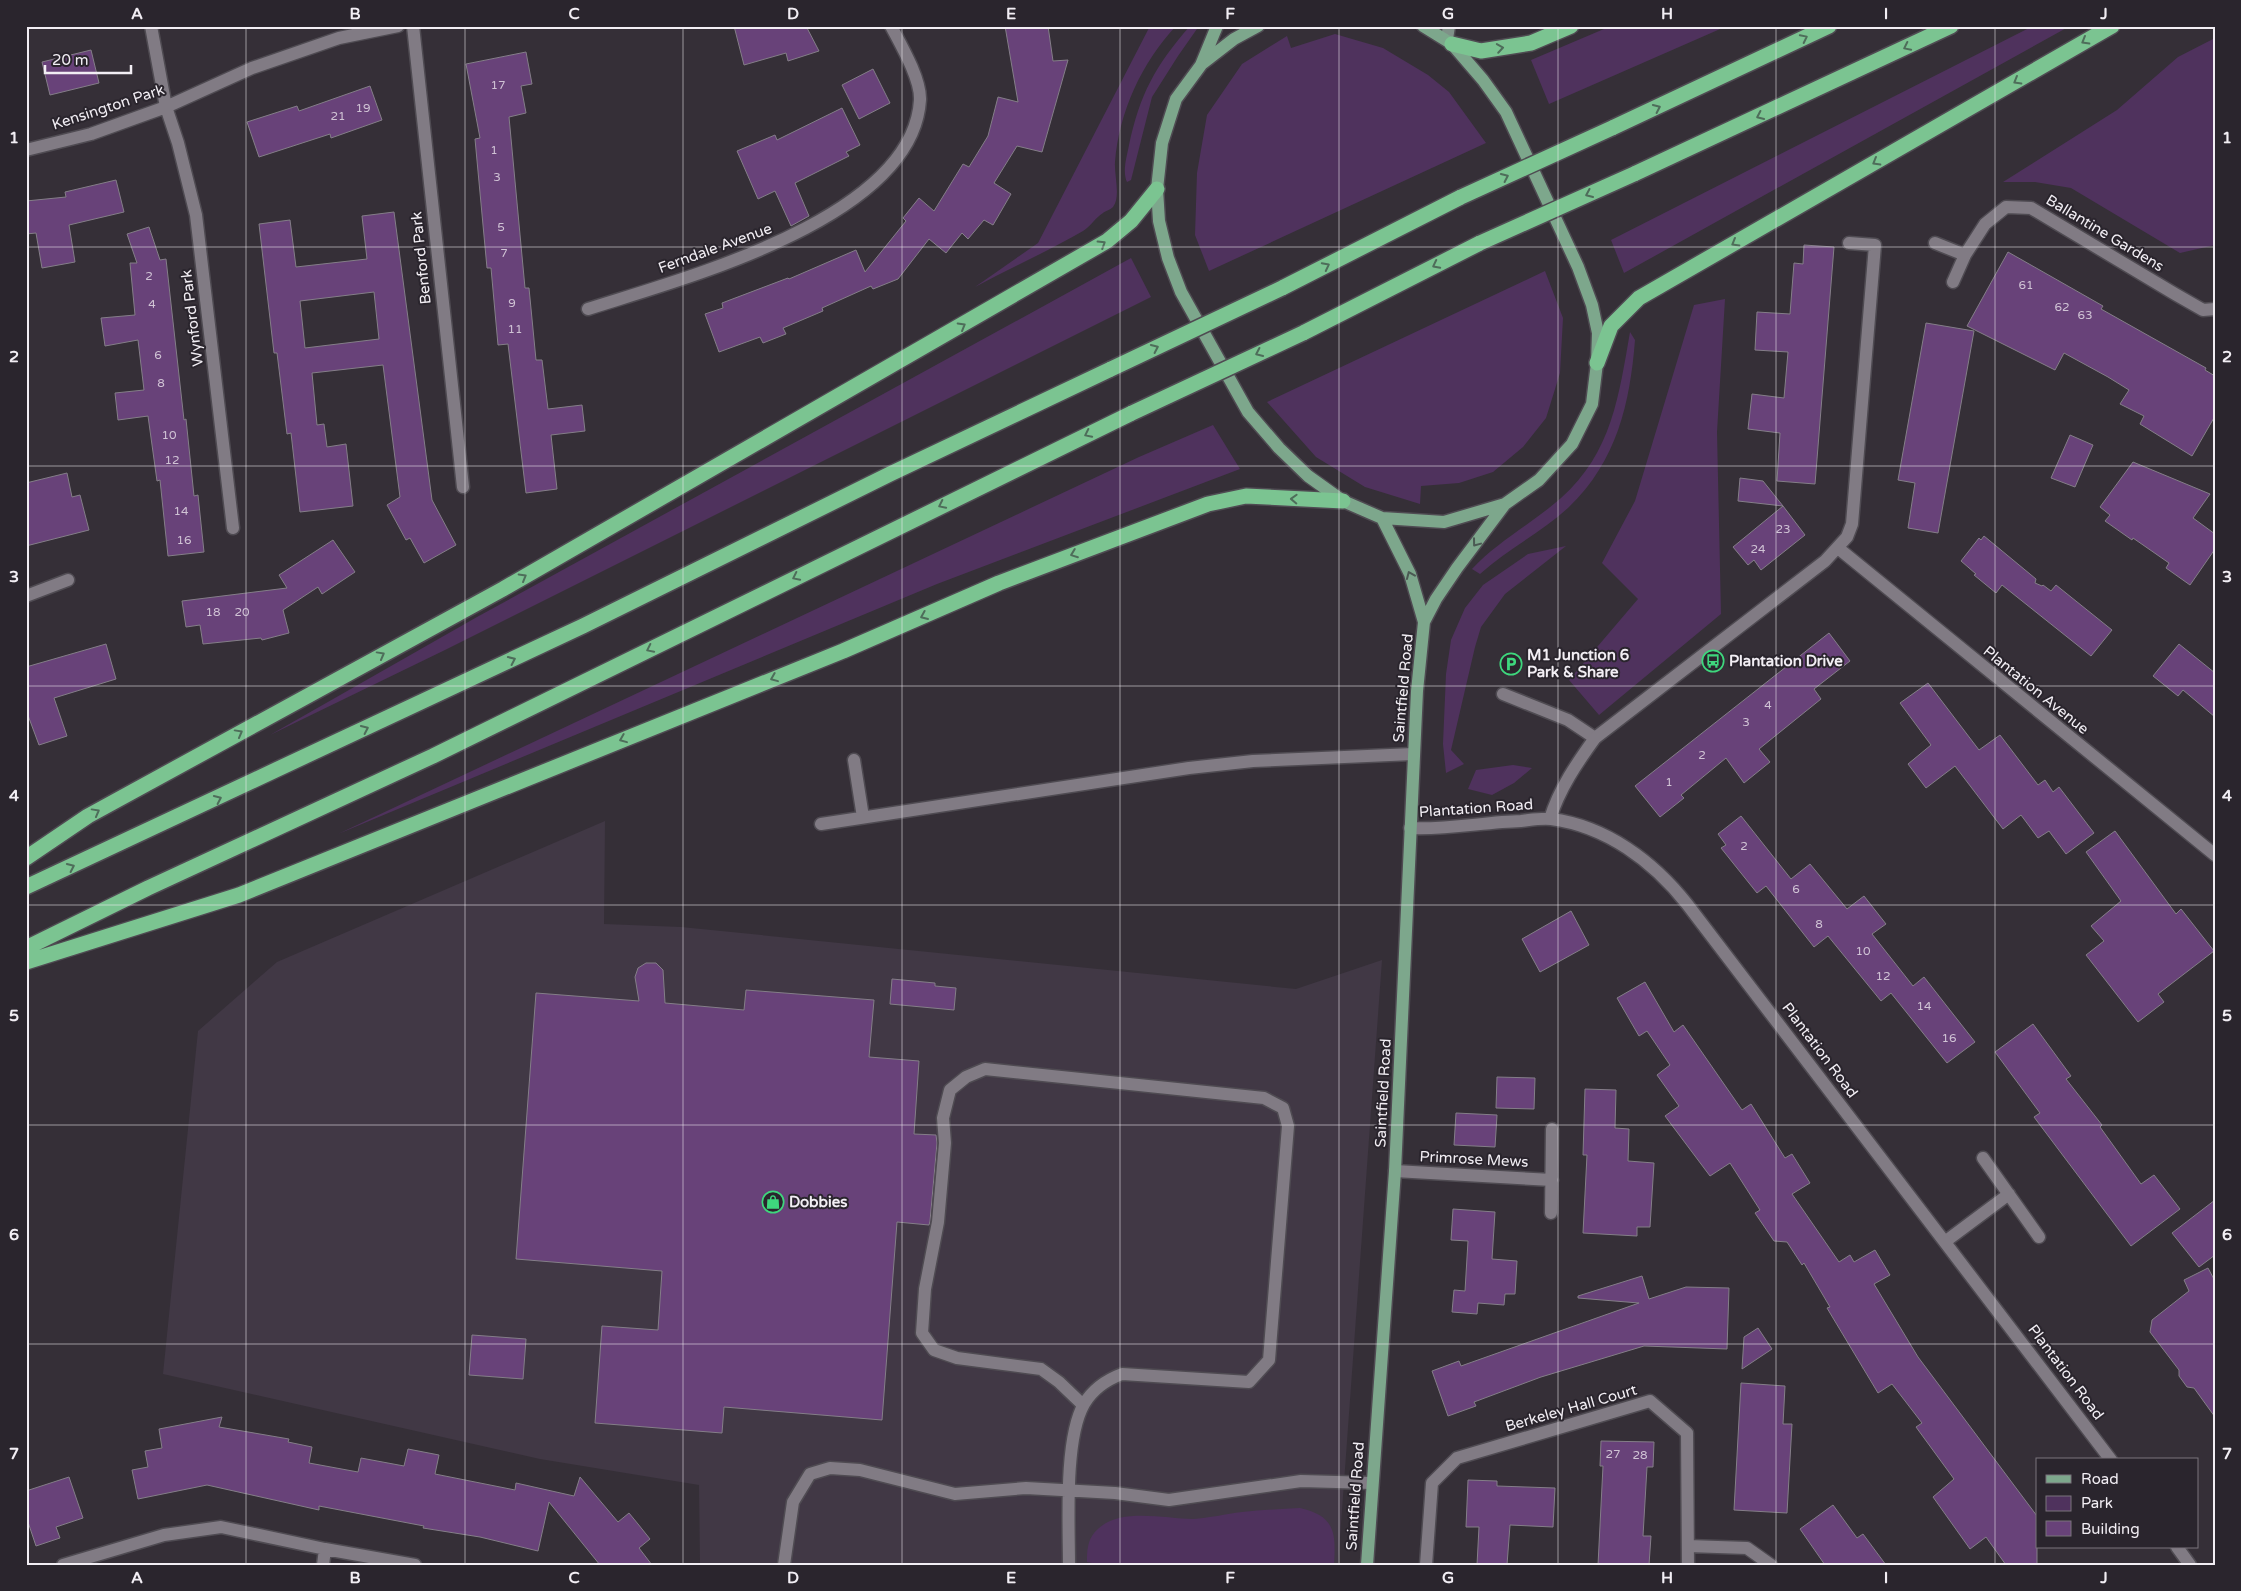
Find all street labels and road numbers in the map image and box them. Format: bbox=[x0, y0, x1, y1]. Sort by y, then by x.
street label: Kensington Park bbox=[50, 80, 166, 134]
street label: Ballantine Gardens bbox=[2043, 191, 2167, 275]
street label: Benford Park bbox=[407, 211, 435, 305]
street label: Ferndale Avenue bbox=[656, 219, 774, 277]
street label: Wynford Park bbox=[177, 269, 207, 367]
street label: Saintfield Road bbox=[1389, 633, 1417, 743]
street label: Plantation Avenue bbox=[1980, 642, 2092, 738]
street label: Plantation Road bbox=[1418, 795, 1534, 821]
street label: Plantation Road bbox=[1778, 999, 1862, 1101]
street label: Saintfield Road bbox=[1371, 1038, 1395, 1148]
street label: Primrose Mews bbox=[1419, 1147, 1529, 1171]
street label: Plantation Road bbox=[2024, 1321, 2108, 1423]
street label: Berkeley Hall Court bbox=[1503, 1380, 1639, 1435]
street label: Saintfield Road bbox=[1342, 1441, 1368, 1551]

